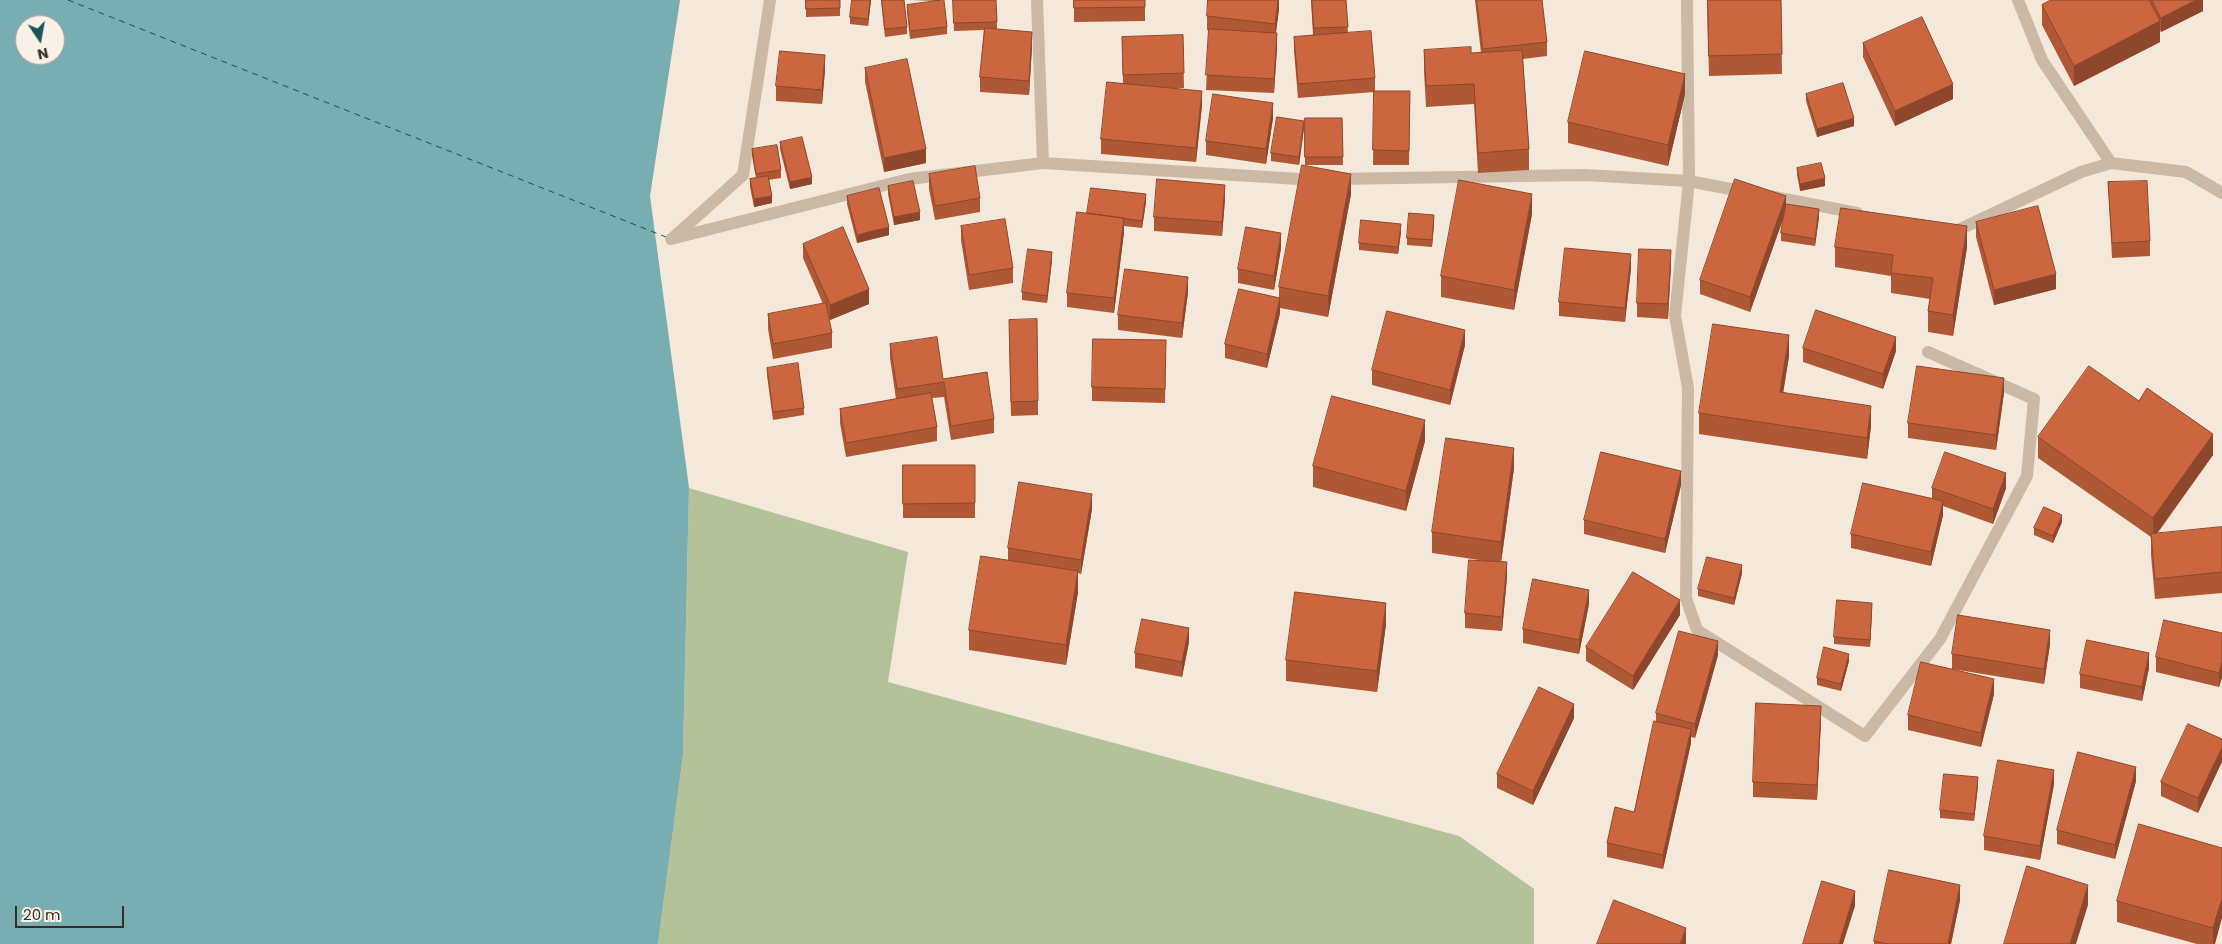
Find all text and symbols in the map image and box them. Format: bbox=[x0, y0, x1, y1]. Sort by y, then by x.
north arrow bbox=[15, 15, 65, 65]
text: N bbox=[36, 43, 50, 65]
scale bar bbox=[18, 896, 126, 928]
text: 20 m bbox=[23, 904, 61, 925]

